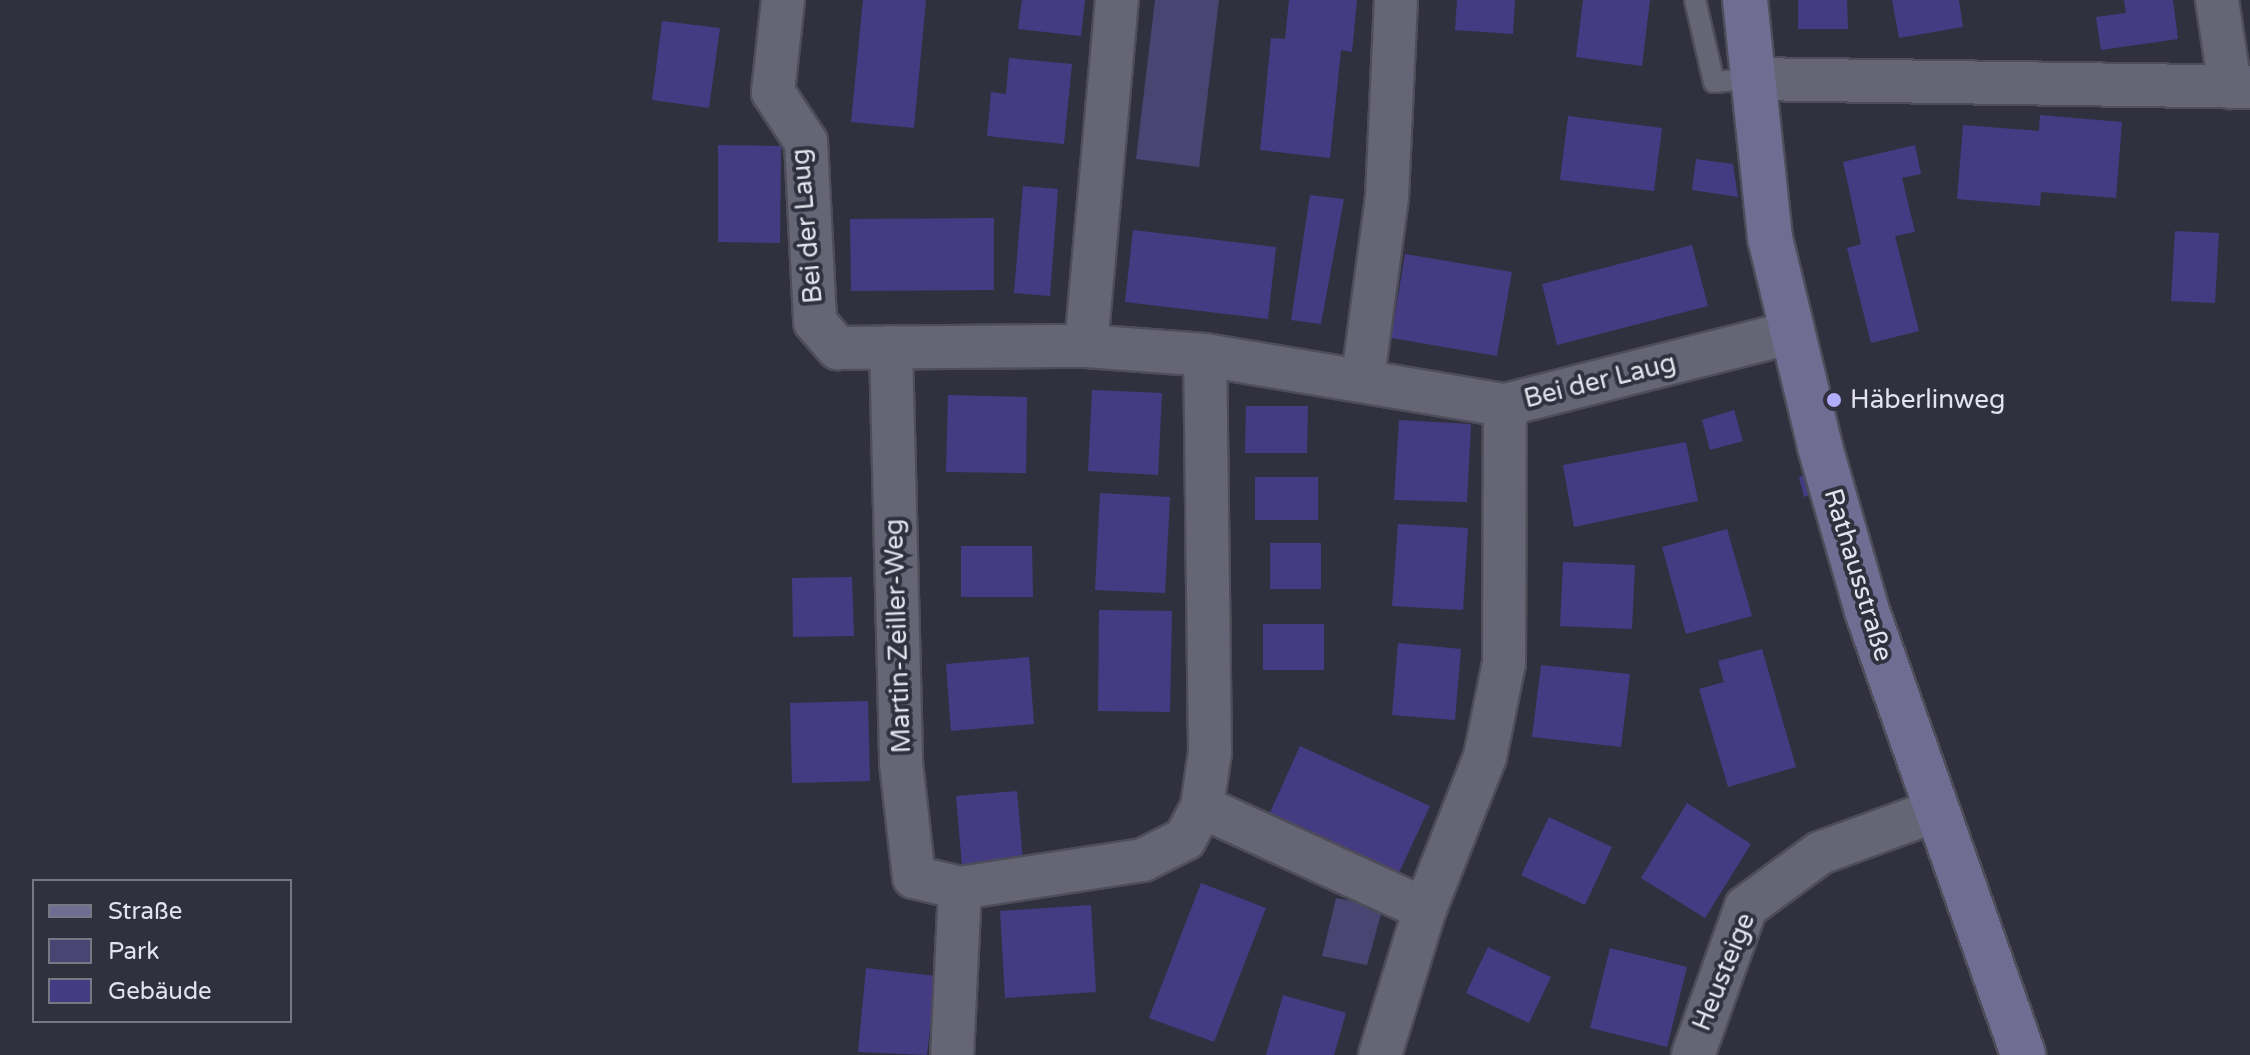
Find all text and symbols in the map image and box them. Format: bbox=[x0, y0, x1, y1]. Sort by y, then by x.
street label: Bei der Laug bbox=[785, 147, 829, 305]
street label: Bei der Laug bbox=[1521, 347, 1679, 415]
place label: Häberlinweg bbox=[1850, 384, 2005, 416]
marker: Häberlinweg bbox=[1825, 391, 1843, 409]
street label: Rathausstraße bbox=[1817, 485, 1899, 665]
street label: Martin-Zeiller-Weg bbox=[878, 518, 918, 754]
legend bbox=[32, 879, 292, 1023]
text: Straße bbox=[108, 897, 182, 926]
street label: Heusteige bbox=[1686, 909, 1762, 1035]
text: Park bbox=[108, 937, 159, 966]
text: Gebäude bbox=[108, 977, 212, 1006]

